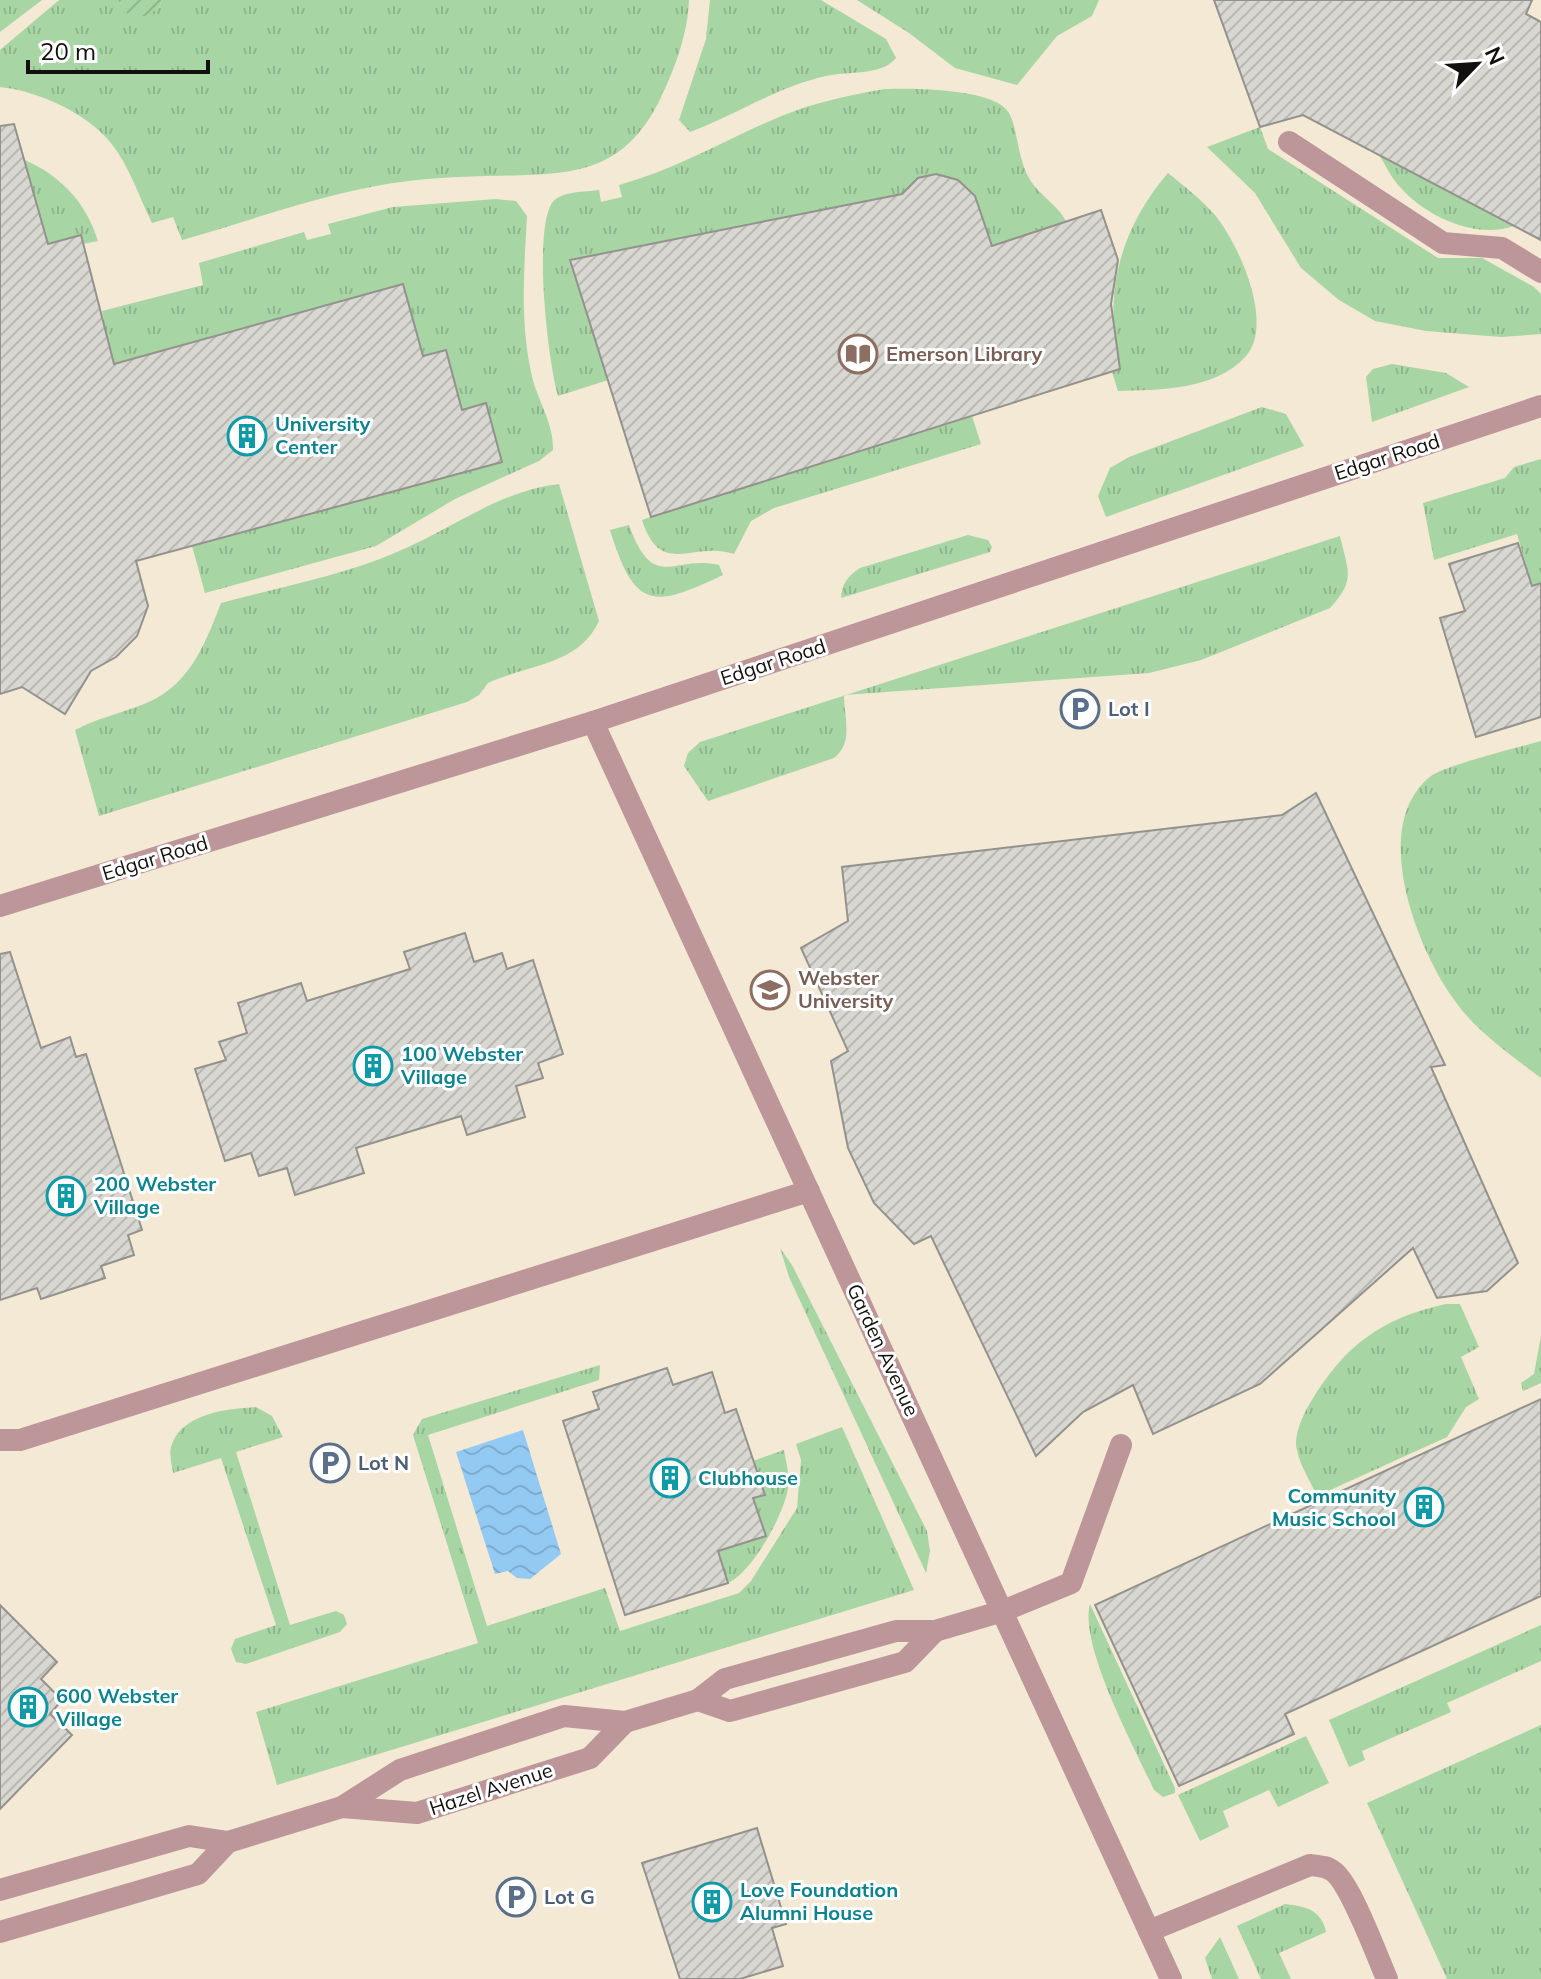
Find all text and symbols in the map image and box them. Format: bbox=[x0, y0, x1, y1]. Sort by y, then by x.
scale bar bbox=[28, 24, 208, 74]
north arrow bbox=[1437, 24, 1517, 104]
text: 20 m bbox=[40, 36, 96, 66]
text: N bbox=[1479, 42, 1511, 69]
library icon: Emerson Library bbox=[837, 333, 879, 375]
place label: Emerson Library bbox=[886, 341, 1042, 366]
place label: University Center bbox=[275, 411, 370, 459]
building icon: University Center bbox=[226, 415, 268, 457]
street label: Edgar Road bbox=[1331, 428, 1443, 485]
street label: Edgar Road bbox=[717, 633, 829, 690]
parking icon: Lot I bbox=[1059, 688, 1101, 730]
place label: Lot I bbox=[1108, 696, 1150, 721]
street label: Edgar Road bbox=[99, 830, 211, 885]
place label: Webster University bbox=[798, 965, 893, 1013]
school or university icon: Webster University bbox=[749, 969, 791, 1011]
place label: 100 Webster Village bbox=[400, 1041, 523, 1089]
building icon: 100 Webster Village bbox=[352, 1045, 394, 1087]
place label: 200 Webster Village bbox=[93, 1171, 216, 1219]
building icon: 200 Webster Village bbox=[45, 1175, 87, 1217]
street label: Garden Avenue bbox=[842, 1280, 925, 1420]
parking icon: Lot N bbox=[309, 1442, 351, 1484]
place label: Lot N bbox=[358, 1450, 409, 1475]
building icon: Clubhouse bbox=[649, 1457, 691, 1499]
place label: Clubhouse bbox=[698, 1465, 798, 1490]
place label: Community Music School bbox=[1272, 1483, 1396, 1531]
building icon: Community Music School bbox=[1403, 1486, 1445, 1528]
place label: 600 Webster Village bbox=[55, 1683, 178, 1731]
building icon: 600 Webster Village bbox=[7, 1686, 49, 1728]
street label: Hazel Avenue bbox=[426, 1757, 556, 1820]
parking icon: Lot G bbox=[495, 1876, 537, 1918]
place label: Love Foundation Alumni House bbox=[740, 1877, 898, 1925]
building icon: Love Foundation Alumni House bbox=[691, 1881, 733, 1923]
place label: Lot G bbox=[544, 1884, 595, 1909]

